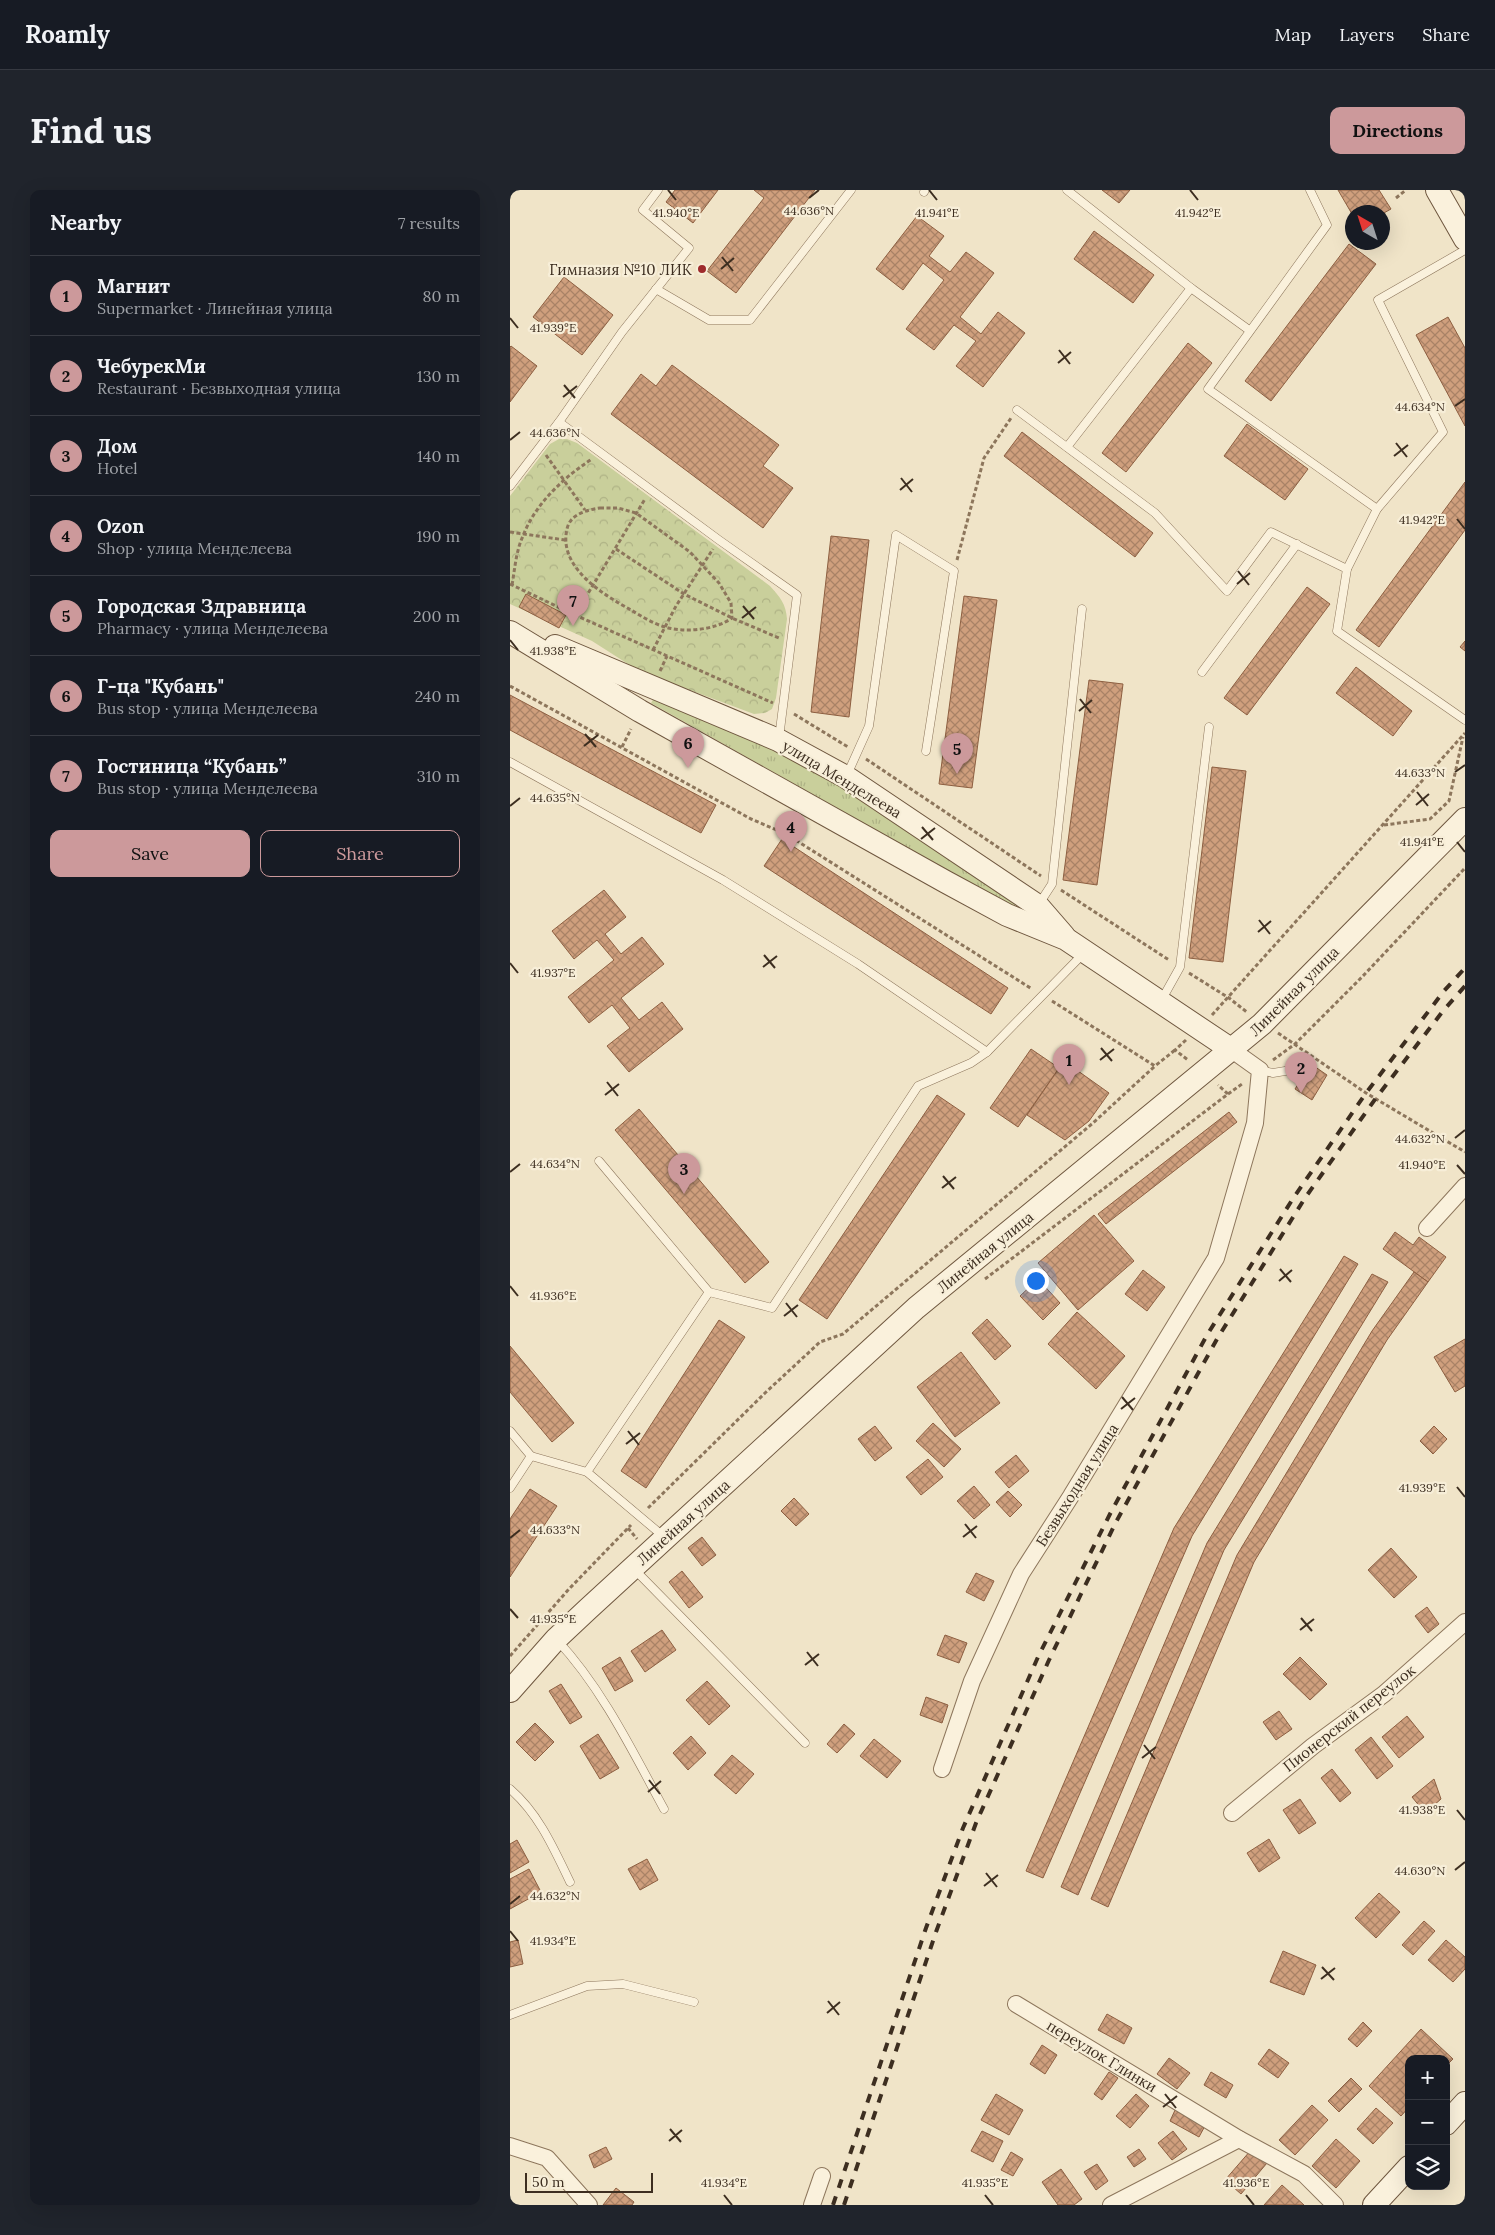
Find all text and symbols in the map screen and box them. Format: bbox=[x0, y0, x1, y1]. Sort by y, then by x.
text: Roamly bbox=[25, 19, 110, 50]
text: Map bbox=[1275, 23, 1311, 46]
text: Layers bbox=[1339, 23, 1394, 46]
text: Share bbox=[1422, 23, 1470, 46]
button: Directions bbox=[1330, 107, 1465, 154]
text: Find us bbox=[30, 108, 152, 153]
text: 44.636°N bbox=[784, 203, 834, 218]
text: 41.940°E bbox=[652, 205, 700, 220]
text: 41.941°E bbox=[915, 205, 959, 220]
text: 41.942°E bbox=[1175, 205, 1221, 220]
north arrow bbox=[1345, 205, 1390, 250]
text: Nearby bbox=[50, 209, 121, 236]
text: 7 results bbox=[398, 213, 460, 233]
place label: Гимназия №10 ЛИК bbox=[549, 260, 693, 279]
marker: Гимназия №10 ЛИК bbox=[696, 263, 708, 275]
text: Магнит bbox=[97, 274, 170, 298]
text: 1 bbox=[63, 286, 69, 306]
text: 80 m bbox=[423, 286, 460, 306]
text: Supermarket · Линейная улица bbox=[97, 298, 333, 318]
text: 41.939°E bbox=[530, 320, 576, 335]
text: ЧебурекМи bbox=[97, 354, 206, 378]
text: 2 bbox=[62, 366, 70, 386]
text: 130 m bbox=[417, 366, 460, 386]
text: Restaurant · Безвыходная улица bbox=[97, 378, 341, 398]
text: 44.634°N bbox=[1395, 399, 1445, 414]
text: 44.636°N bbox=[530, 425, 580, 440]
text: Дом bbox=[97, 434, 137, 458]
text: 3 bbox=[62, 446, 70, 466]
text: 140 m bbox=[417, 446, 460, 466]
text: Hotel bbox=[97, 458, 138, 478]
text: 41.942°E bbox=[1399, 512, 1445, 527]
text: Ozon bbox=[97, 514, 144, 538]
text: 4 bbox=[62, 526, 70, 546]
text: 190 m bbox=[416, 526, 460, 546]
text: Shop · улица Менделеева bbox=[97, 538, 292, 558]
pin: 7 bbox=[557, 585, 589, 626]
text: Городская Здравница bbox=[97, 594, 306, 618]
text: 5 bbox=[62, 606, 70, 626]
text: 200 m bbox=[413, 606, 460, 626]
text: Pharmacy · улица Менделеева bbox=[97, 618, 328, 638]
text: 41.938°E bbox=[530, 643, 576, 658]
text: Г-ца "Кубань" bbox=[97, 674, 224, 698]
text: 6 bbox=[61, 686, 71, 706]
text: 240 m bbox=[415, 686, 460, 706]
text: Bus stop · улица Менделеева bbox=[97, 698, 318, 718]
pin: 6 bbox=[672, 727, 704, 768]
pin: 5 bbox=[941, 733, 973, 774]
street label: улица Менделеева bbox=[779, 736, 905, 822]
text: Гостиница “Кубань” bbox=[97, 754, 287, 778]
text: 44.633°N bbox=[1395, 765, 1445, 780]
text: 7 bbox=[62, 766, 70, 786]
text: 310 m bbox=[417, 766, 460, 786]
text: Bus stop · улица Менделеева bbox=[97, 778, 318, 798]
text: 44.635°N bbox=[530, 790, 580, 805]
pin: 4 bbox=[775, 811, 807, 852]
button: Save bbox=[50, 830, 250, 877]
button: Share bbox=[260, 830, 460, 877]
text: 41.941°E bbox=[1400, 834, 1444, 849]
street label: Линейная улица bbox=[1245, 942, 1343, 1040]
text: 41.937°E bbox=[530, 965, 576, 980]
pin: 1 bbox=[1053, 1044, 1085, 1085]
pin: 2 bbox=[1285, 1052, 1317, 1093]
text: 44.632°N bbox=[1395, 1131, 1445, 1146]
pin: 3 bbox=[668, 1153, 700, 1194]
text: 44.634°N bbox=[530, 1156, 580, 1171]
text: 41.940°E bbox=[1398, 1157, 1446, 1172]
street label: Линейная улица bbox=[933, 1207, 1037, 1297]
your location bbox=[1023, 1268, 1049, 1294]
text: 41.936°E bbox=[530, 1288, 576, 1303]
street label: Безвыходная улица bbox=[1032, 1420, 1123, 1550]
street label: Линейная улица bbox=[632, 1475, 734, 1569]
text: 41.939°E bbox=[1399, 1480, 1445, 1495]
text: 44.633°N bbox=[530, 1522, 580, 1537]
text: 41.935°E bbox=[530, 1611, 576, 1626]
street label: Пионерский переулок bbox=[1279, 1660, 1419, 1776]
text: 41.938°E bbox=[1399, 1802, 1445, 1817]
text: 44.630°N bbox=[1395, 1863, 1445, 1878]
text: 44.632°N bbox=[530, 1888, 580, 1903]
text: 41.934°E bbox=[530, 1933, 576, 1948]
street label: переулок Глинки bbox=[1043, 2016, 1161, 2096]
map controls bbox=[1405, 2055, 1450, 2190]
button: + bbox=[1405, 2055, 1450, 2100]
button: − bbox=[1405, 2100, 1450, 2145]
button: layers bbox=[1405, 2145, 1450, 2190]
scale bar bbox=[525, 2170, 652, 2193]
text: 50 m bbox=[532, 2173, 565, 2191]
text: 41.934°E bbox=[701, 2175, 747, 2190]
text: 41.935°E bbox=[962, 2175, 1008, 2190]
text: 41.936°E bbox=[1223, 2175, 1269, 2190]

